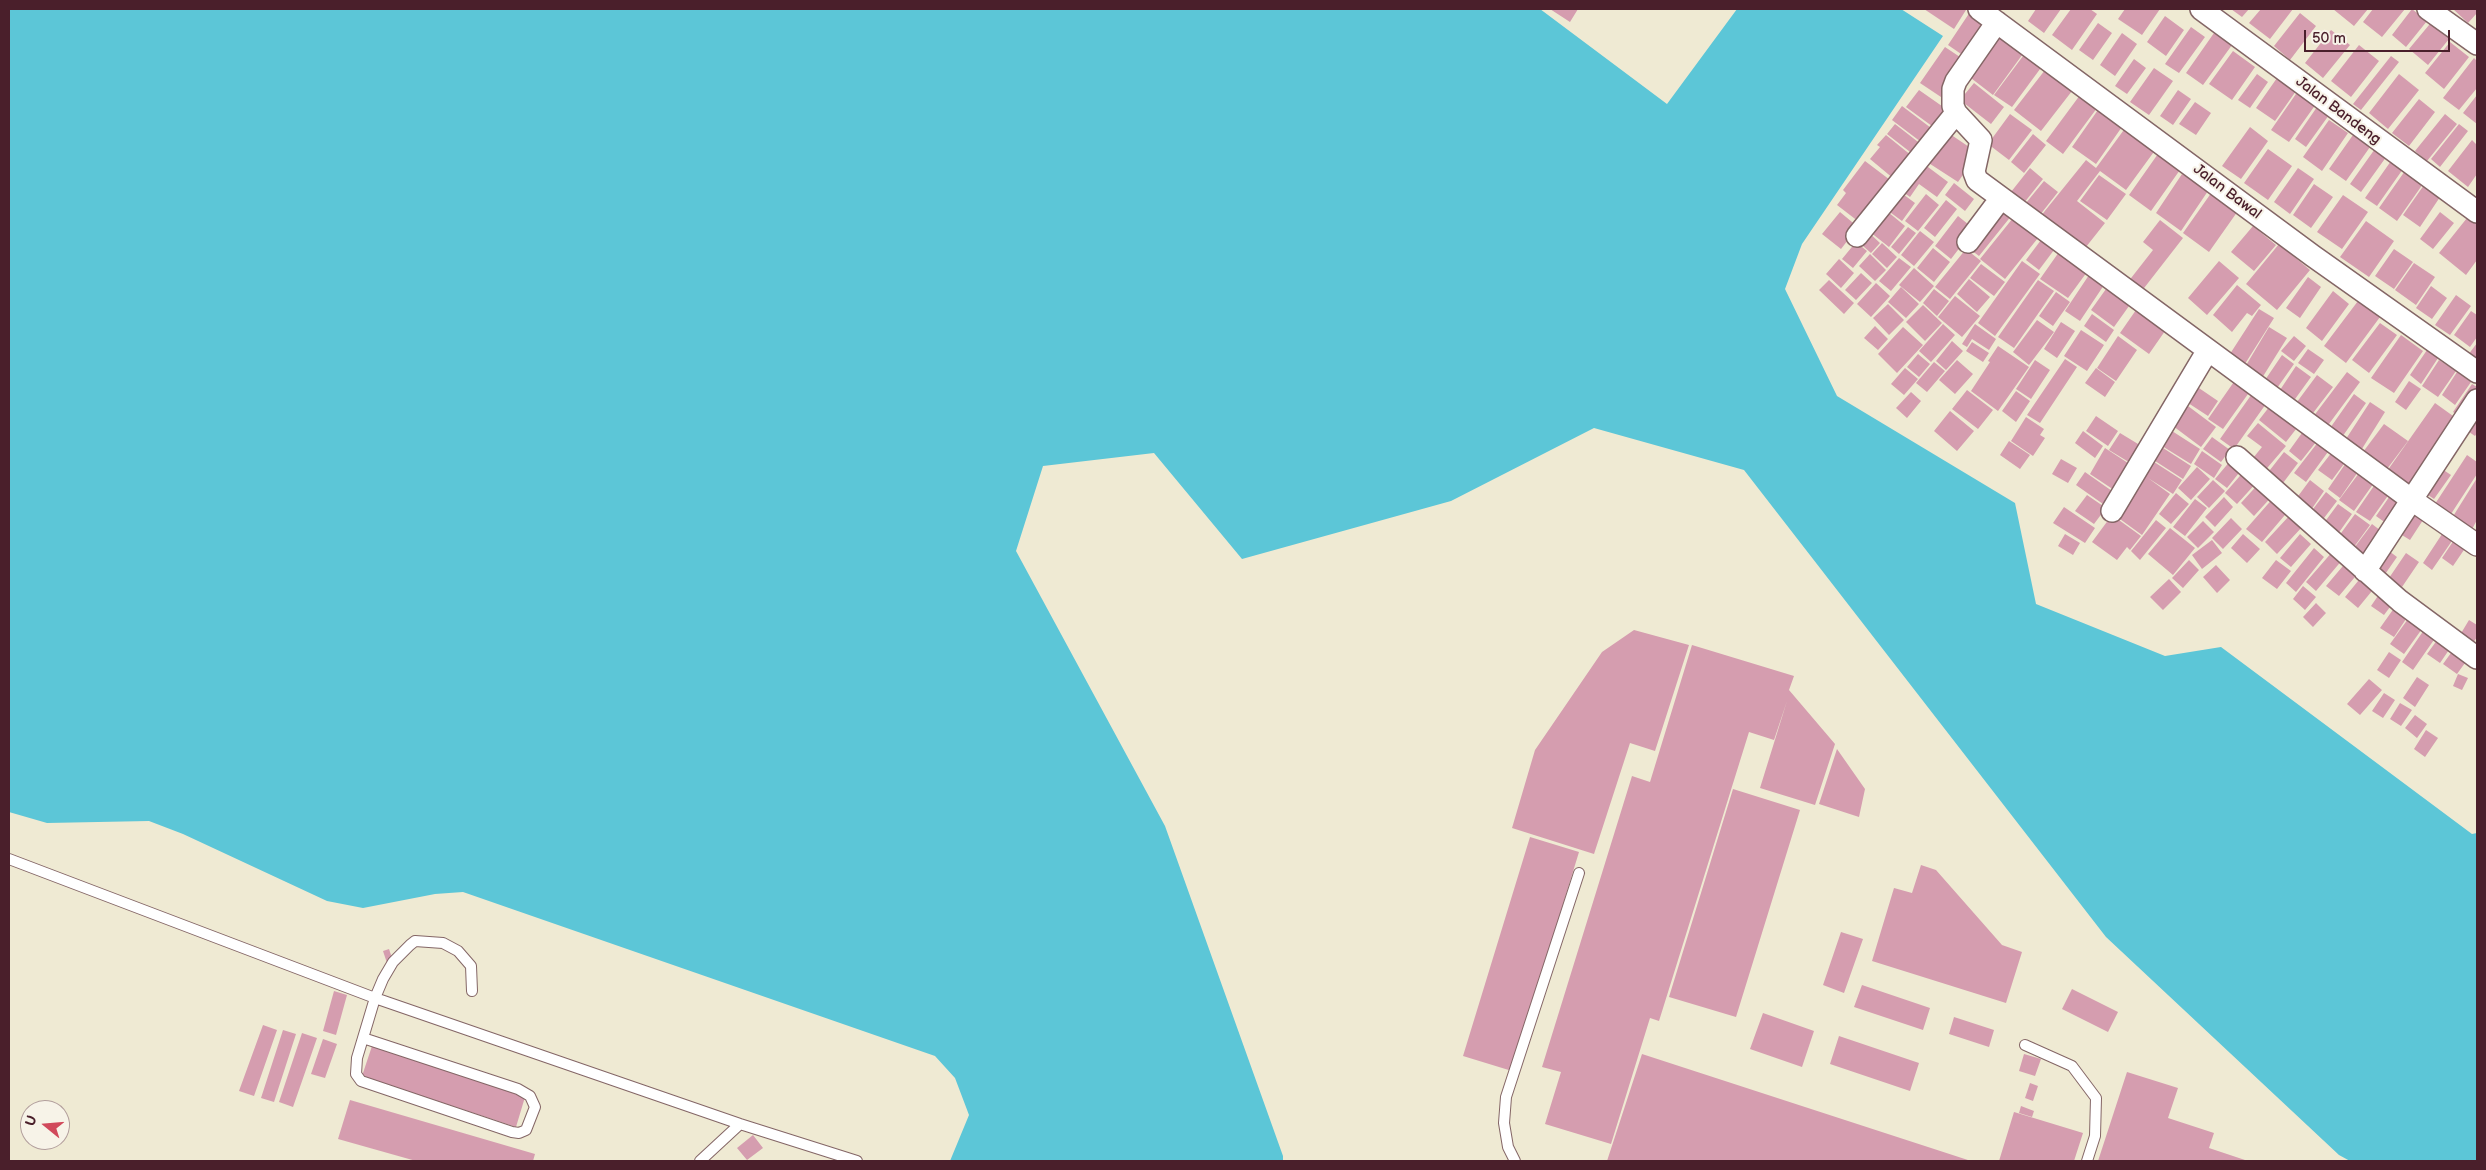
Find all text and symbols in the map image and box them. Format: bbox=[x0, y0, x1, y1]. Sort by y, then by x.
scale bar bbox=[2306, 20, 2452, 52]
text: 50 m bbox=[2312, 29, 2346, 48]
street label: Jalan Bandeng bbox=[2292, 73, 2384, 149]
street label: Jalan Bawal bbox=[2189, 160, 2265, 224]
north arrow bbox=[20, 1100, 70, 1150]
text: U bbox=[22, 1114, 41, 1128]

